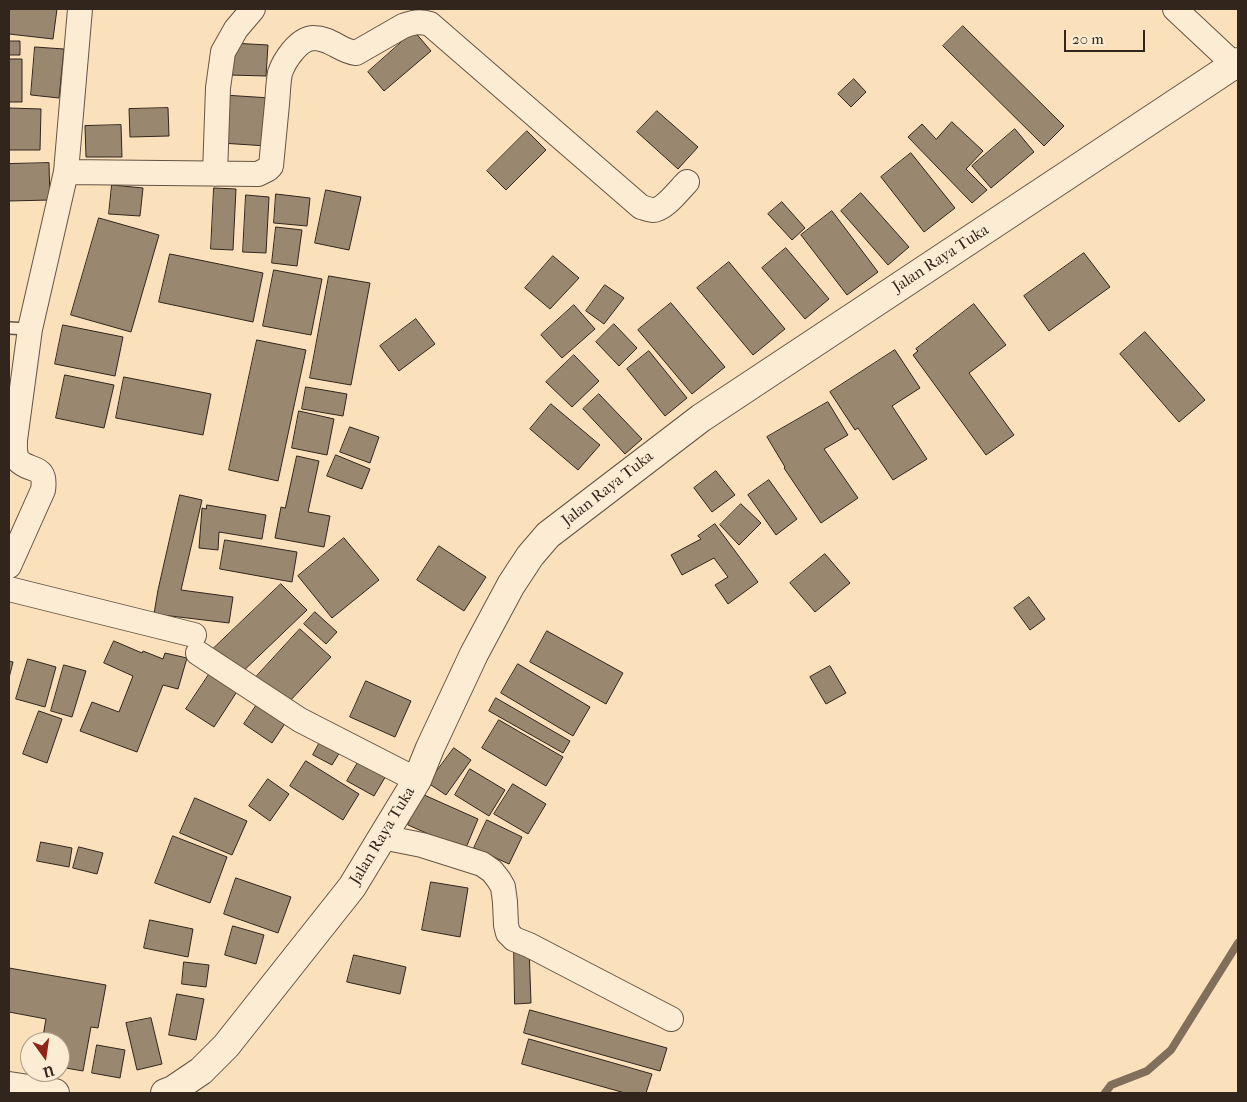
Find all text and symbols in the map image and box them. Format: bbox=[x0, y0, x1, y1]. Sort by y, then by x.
scale bar bbox=[1067, 20, 1148, 52]
text: 20 m bbox=[1072, 30, 1104, 48]
street label: Jalan Raya Tuka bbox=[889, 221, 993, 297]
street label: Jalan Raya Tuka bbox=[558, 447, 658, 531]
street label: Jalan Raya Tuka bbox=[346, 784, 420, 888]
north arrow bbox=[20, 1032, 70, 1082]
text: U bbox=[41, 1062, 56, 1081]

